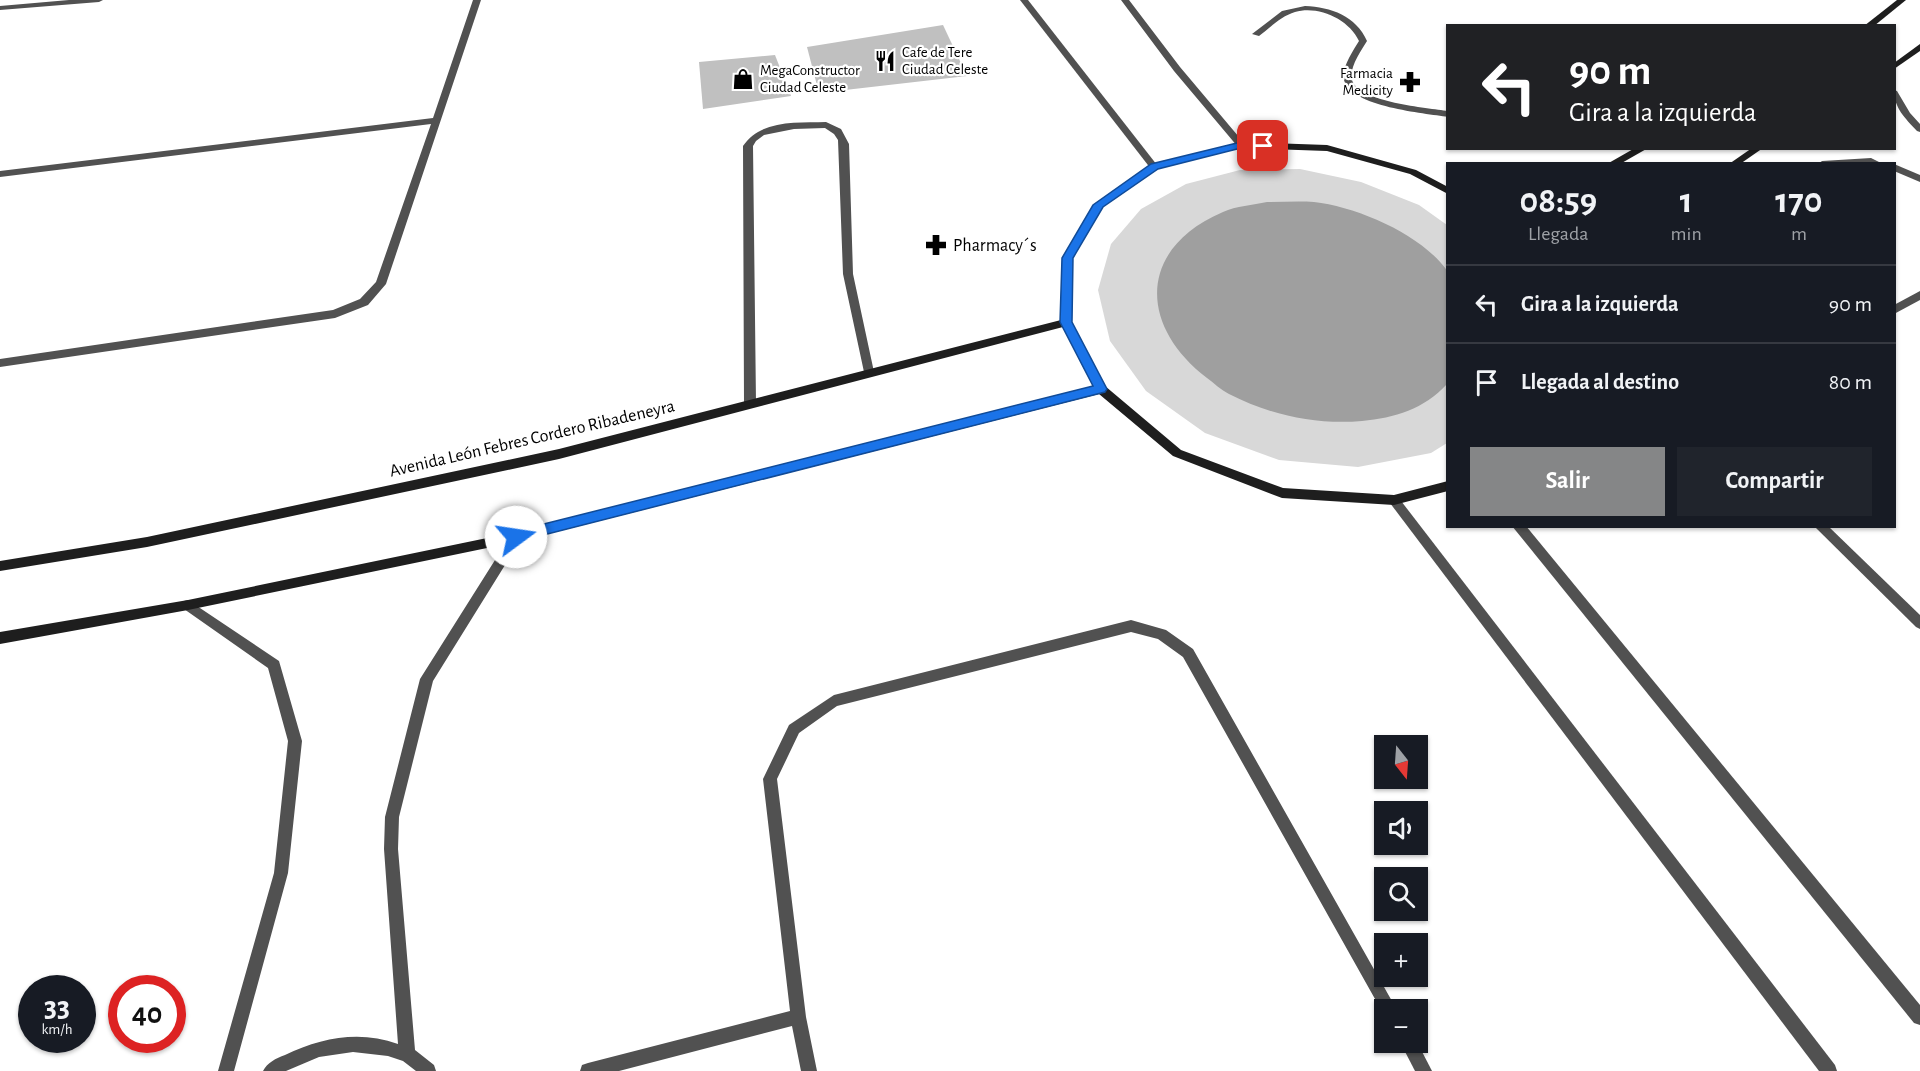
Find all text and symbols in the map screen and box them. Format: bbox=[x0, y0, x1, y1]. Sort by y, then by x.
place label: Cafe de Tere Ciudad Celeste bbox=[902, 45, 988, 77]
icon: left bbox=[1470, 48, 1548, 126]
restaurant icon: Cafe de Tere Ciudad Celeste bbox=[873, 49, 897, 73]
text: 90 m bbox=[1569, 50, 1651, 92]
place label: MegaConstructor Ciudad Celeste bbox=[760, 63, 860, 95]
place label: Farmacia Medicity bbox=[1340, 66, 1394, 98]
shop icon: MegaConstructor Ciudad Celeste bbox=[731, 67, 755, 91]
pharmacy icon: Farmacia Medicity bbox=[1398, 70, 1422, 94]
text: Gira a la izquierda bbox=[1569, 99, 1757, 126]
pin bbox=[1237, 120, 1288, 171]
icon: arrive bbox=[1246, 129, 1279, 162]
text: 08:59 bbox=[1519, 183, 1597, 219]
text: 1 bbox=[1680, 183, 1693, 219]
text: 170 bbox=[1775, 183, 1823, 219]
text: Llegada bbox=[1528, 224, 1589, 244]
text: min bbox=[1671, 224, 1702, 244]
text: m bbox=[1791, 224, 1807, 244]
pharmacy icon: Pharmacy´s bbox=[924, 233, 948, 257]
place label: Pharmacy´s bbox=[953, 237, 1037, 255]
icon: left bbox=[1470, 288, 1503, 321]
text: Gira a la izquierda bbox=[1521, 293, 1679, 315]
text: 90 m bbox=[1829, 293, 1872, 315]
icon: arrive bbox=[1470, 366, 1503, 399]
text: Llegada al destino bbox=[1521, 371, 1679, 393]
text: 80 m bbox=[1829, 371, 1872, 393]
street label: Avenida León Febres Cordero Ribadeneyra bbox=[388, 397, 677, 481]
button: Salir bbox=[1470, 447, 1665, 516]
button: Compartir bbox=[1677, 447, 1872, 516]
position arrow bbox=[484, 505, 548, 569]
north arrow bbox=[1374, 735, 1428, 789]
map controls bbox=[1374, 735, 1428, 1053]
button: sound bbox=[1374, 801, 1428, 855]
button: search bbox=[1374, 867, 1428, 921]
button: + bbox=[1374, 933, 1428, 987]
speed limit sign: 40 bbox=[108, 975, 186, 1053]
text: 33 bbox=[44, 992, 70, 1022]
button: − bbox=[1374, 999, 1428, 1053]
text: km/h bbox=[42, 1022, 72, 1037]

